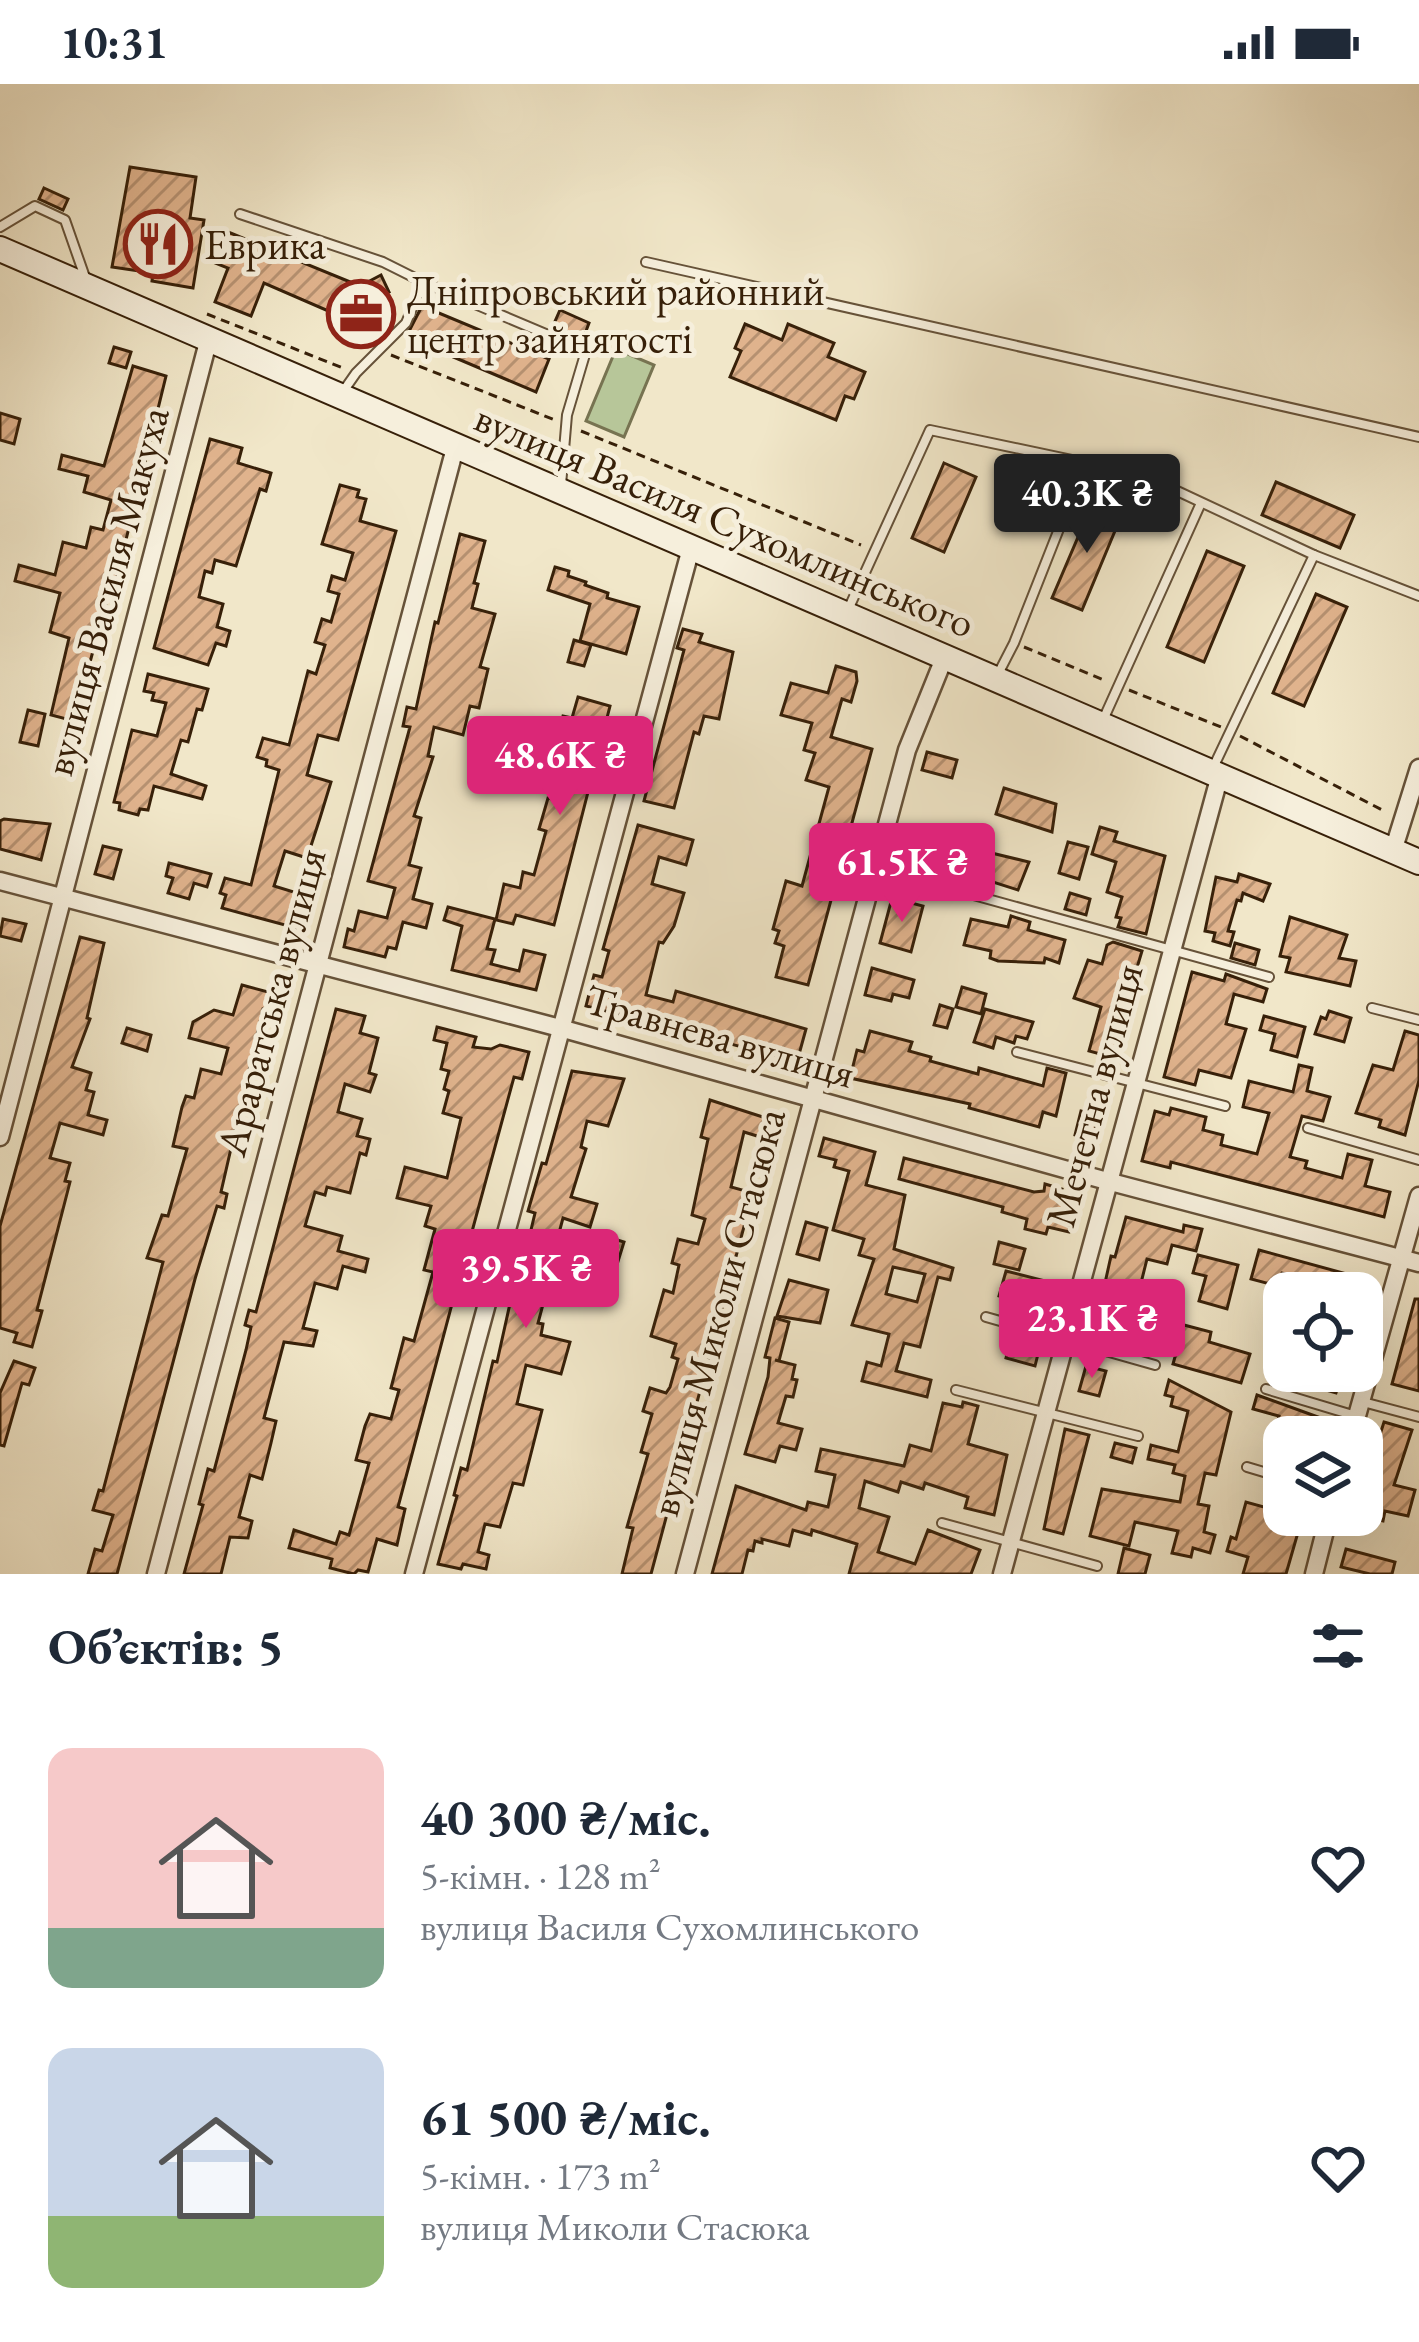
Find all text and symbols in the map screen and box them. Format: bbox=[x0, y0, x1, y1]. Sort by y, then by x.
text: 10:31 bbox=[60, 13, 168, 71]
restaurant icon: Еврика bbox=[123, 209, 193, 279]
place label: Еврика bbox=[204, 217, 326, 272]
place label: Дніпровський районний центр зайнятості bbox=[407, 263, 825, 366]
office icon: Дніпровський районний центр зайнятості bbox=[326, 279, 396, 349]
street label: вулиця Василя Сухомлинського bbox=[467, 390, 983, 650]
street label: вулиця Василя Макуха bbox=[30, 400, 182, 781]
pin: 40.3K ₴ bbox=[976, 454, 1198, 556]
text: 40.3K ₴ bbox=[1021, 467, 1153, 518]
pin: 48.6K ₴ bbox=[449, 716, 671, 818]
text: 48.6K ₴ bbox=[494, 729, 626, 780]
pin: 61.5K ₴ bbox=[791, 823, 1013, 925]
text: 61.5K ₴ bbox=[836, 836, 968, 887]
street label: Араратська вулиця bbox=[203, 842, 339, 1163]
street label: Мечетна вулиця bbox=[1032, 957, 1156, 1233]
street label: Травнева вулиця bbox=[579, 971, 861, 1101]
street label: вулиця Миколи Стасюка bbox=[636, 1102, 798, 1522]
pin: 39.5K ₴ bbox=[415, 1229, 637, 1331]
text: 39.5K ₴ bbox=[460, 1242, 592, 1293]
map controls bbox=[1263, 1272, 1383, 1536]
button: locate bbox=[1263, 1272, 1383, 1392]
pin: 23.1K ₴ bbox=[981, 1279, 1203, 1381]
text: 23.1K ₴ bbox=[1026, 1292, 1158, 1343]
button: layers bbox=[1263, 1416, 1383, 1536]
text: Об’єктів: 5 bbox=[48, 1613, 284, 1679]
icon: filters bbox=[1305, 1613, 1371, 1679]
text: 40 300 ₴/міс. bbox=[420, 1784, 711, 1850]
icon: home bbox=[144, 1796, 288, 1940]
icon: heart bbox=[1305, 1835, 1371, 1901]
text: 5-кімн. · 128 m² bbox=[420, 1850, 661, 1901]
text: вулиця Василя Сухомлинського bbox=[420, 1901, 919, 1952]
text: 61 500 ₴/міс. bbox=[420, 2084, 711, 2150]
icon: home bbox=[144, 2096, 288, 2240]
icon: heart bbox=[1305, 2135, 1371, 2201]
text: 5-кімн. · 173 m² bbox=[420, 2150, 661, 2201]
text: вулиця Миколи Стасюка bbox=[420, 2201, 810, 2252]

